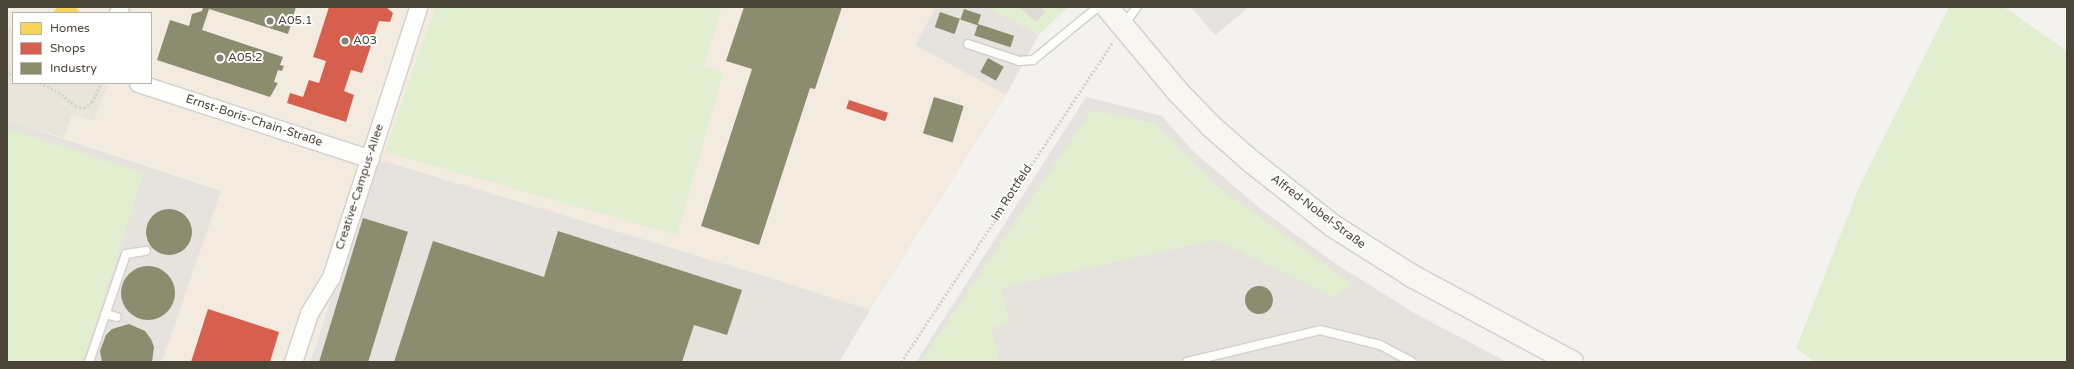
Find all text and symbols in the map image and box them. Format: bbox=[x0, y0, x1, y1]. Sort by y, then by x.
legend bbox=[12, 12, 152, 84]
place label: A05.1 bbox=[278, 14, 313, 28]
marker: A05.1 bbox=[265, 16, 275, 26]
text: Homes bbox=[50, 21, 90, 35]
place label: A03 bbox=[353, 34, 377, 48]
marker: A03 bbox=[340, 36, 350, 46]
text: Shops bbox=[50, 41, 85, 55]
place label: A05.2 bbox=[228, 51, 263, 65]
marker: A05.2 bbox=[215, 53, 225, 63]
text: Industry bbox=[50, 61, 97, 75]
street label: Ernst-Boris-Chain-Straße bbox=[184, 92, 324, 150]
street label: Creative-Campus-Allee bbox=[333, 122, 387, 252]
street label: Im Rottfeld bbox=[989, 162, 1035, 224]
street label: Alfred-Nobel-Straße bbox=[1268, 172, 1368, 252]

